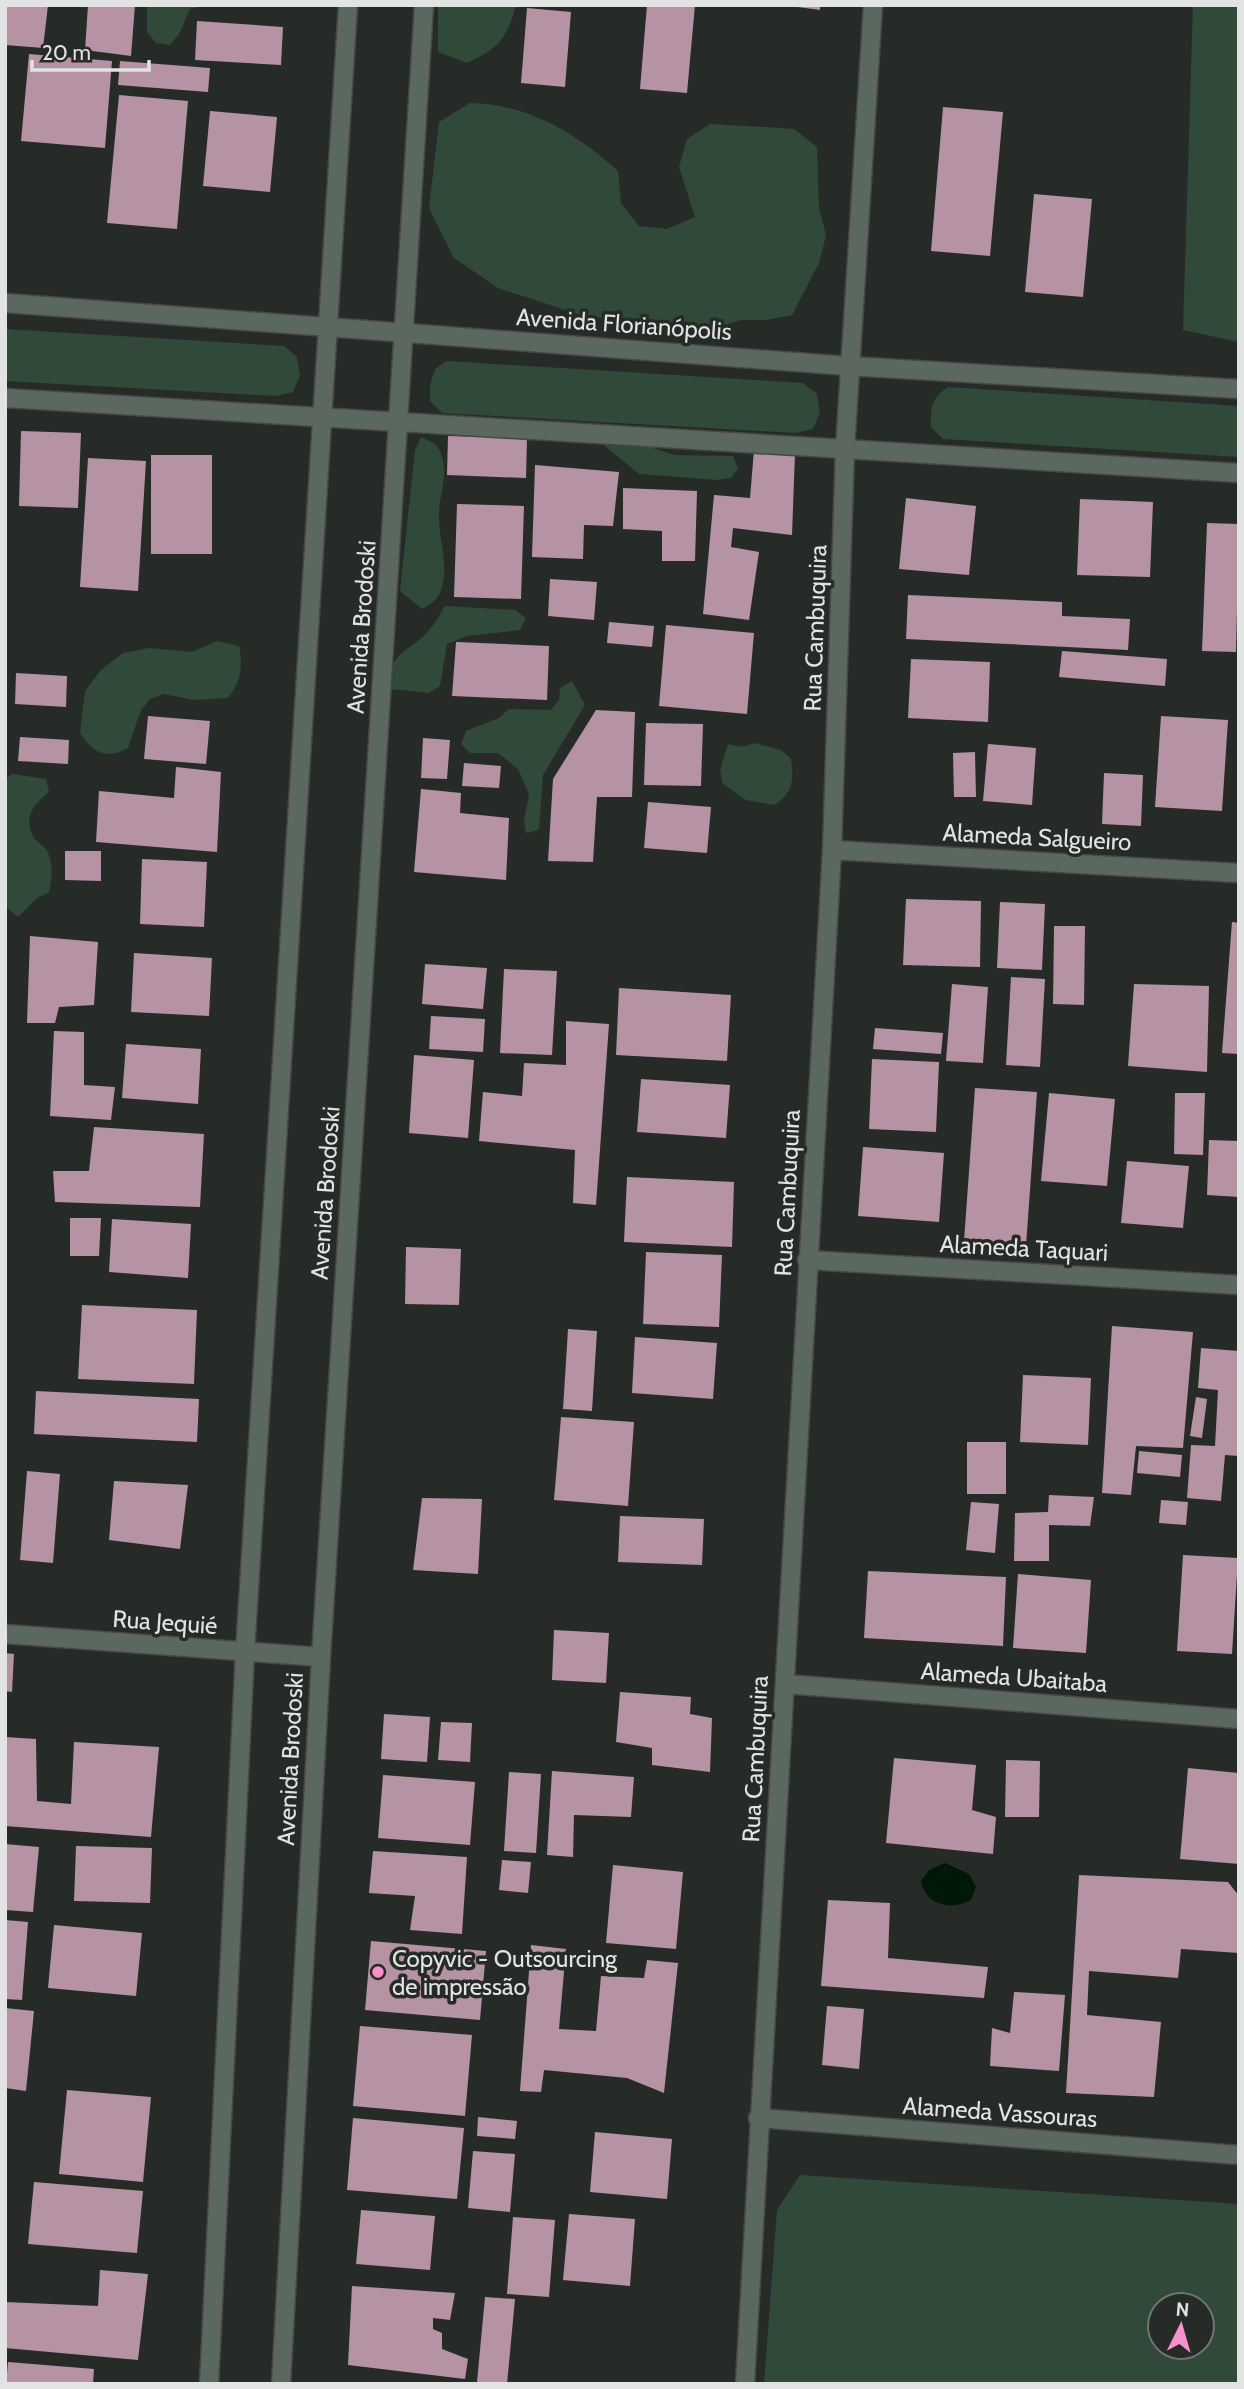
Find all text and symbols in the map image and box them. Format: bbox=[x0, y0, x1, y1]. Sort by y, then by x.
scale bar bbox=[32, 28, 149, 72]
text: 20 m bbox=[42, 40, 91, 65]
street label: Avenida Florianópolis bbox=[515, 302, 733, 346]
street label: Avenida Brodoski bbox=[340, 539, 382, 715]
street label: Rua Cambuquira bbox=[798, 544, 832, 712]
street label: Alameda Salgueiro bbox=[942, 818, 1132, 856]
street label: Avenida Brodoski bbox=[304, 1105, 346, 1281]
street label: Rua Cambuquira bbox=[768, 1108, 806, 1277]
street label: Alameda Taquari bbox=[939, 1229, 1109, 1267]
street label: Rua Jequié bbox=[112, 1604, 218, 1640]
street label: Alameda Ubaitaba bbox=[920, 1656, 1109, 1698]
street label: Avenida Brodoski bbox=[271, 1672, 309, 1846]
street label: Rua Cambuquira bbox=[736, 1674, 774, 1843]
place label: Copyvic - Outsourcing de impressão bbox=[392, 1944, 618, 2001]
marker: Copyvic - Outsourcing de impressão bbox=[370, 1964, 386, 1980]
street label: Alameda Vassouras bbox=[902, 2091, 1098, 2133]
north arrow bbox=[1146, 2291, 1216, 2361]
text: N bbox=[1175, 2298, 1190, 2322]

